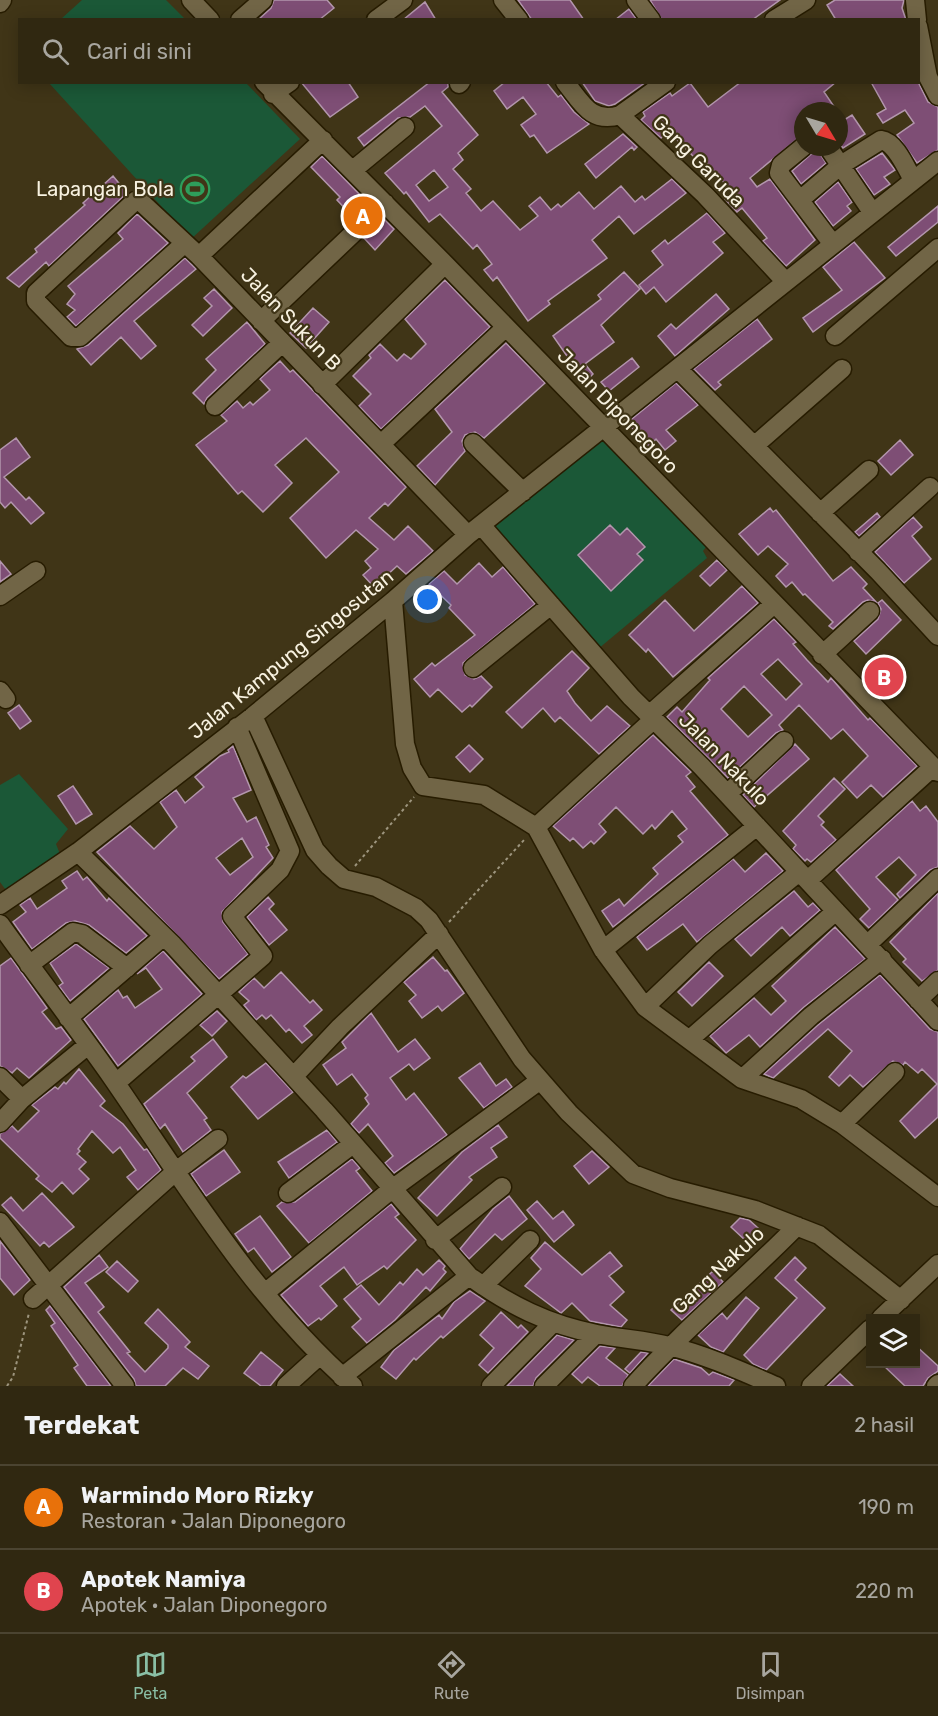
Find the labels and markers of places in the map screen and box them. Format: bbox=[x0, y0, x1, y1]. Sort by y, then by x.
sports icon: Lapangan Bola bbox=[179, 173, 211, 205]
place label: Lapangan Bola bbox=[36, 177, 174, 201]
pin: A bbox=[344, 194, 382, 238]
pin: B bbox=[864, 654, 904, 700]

